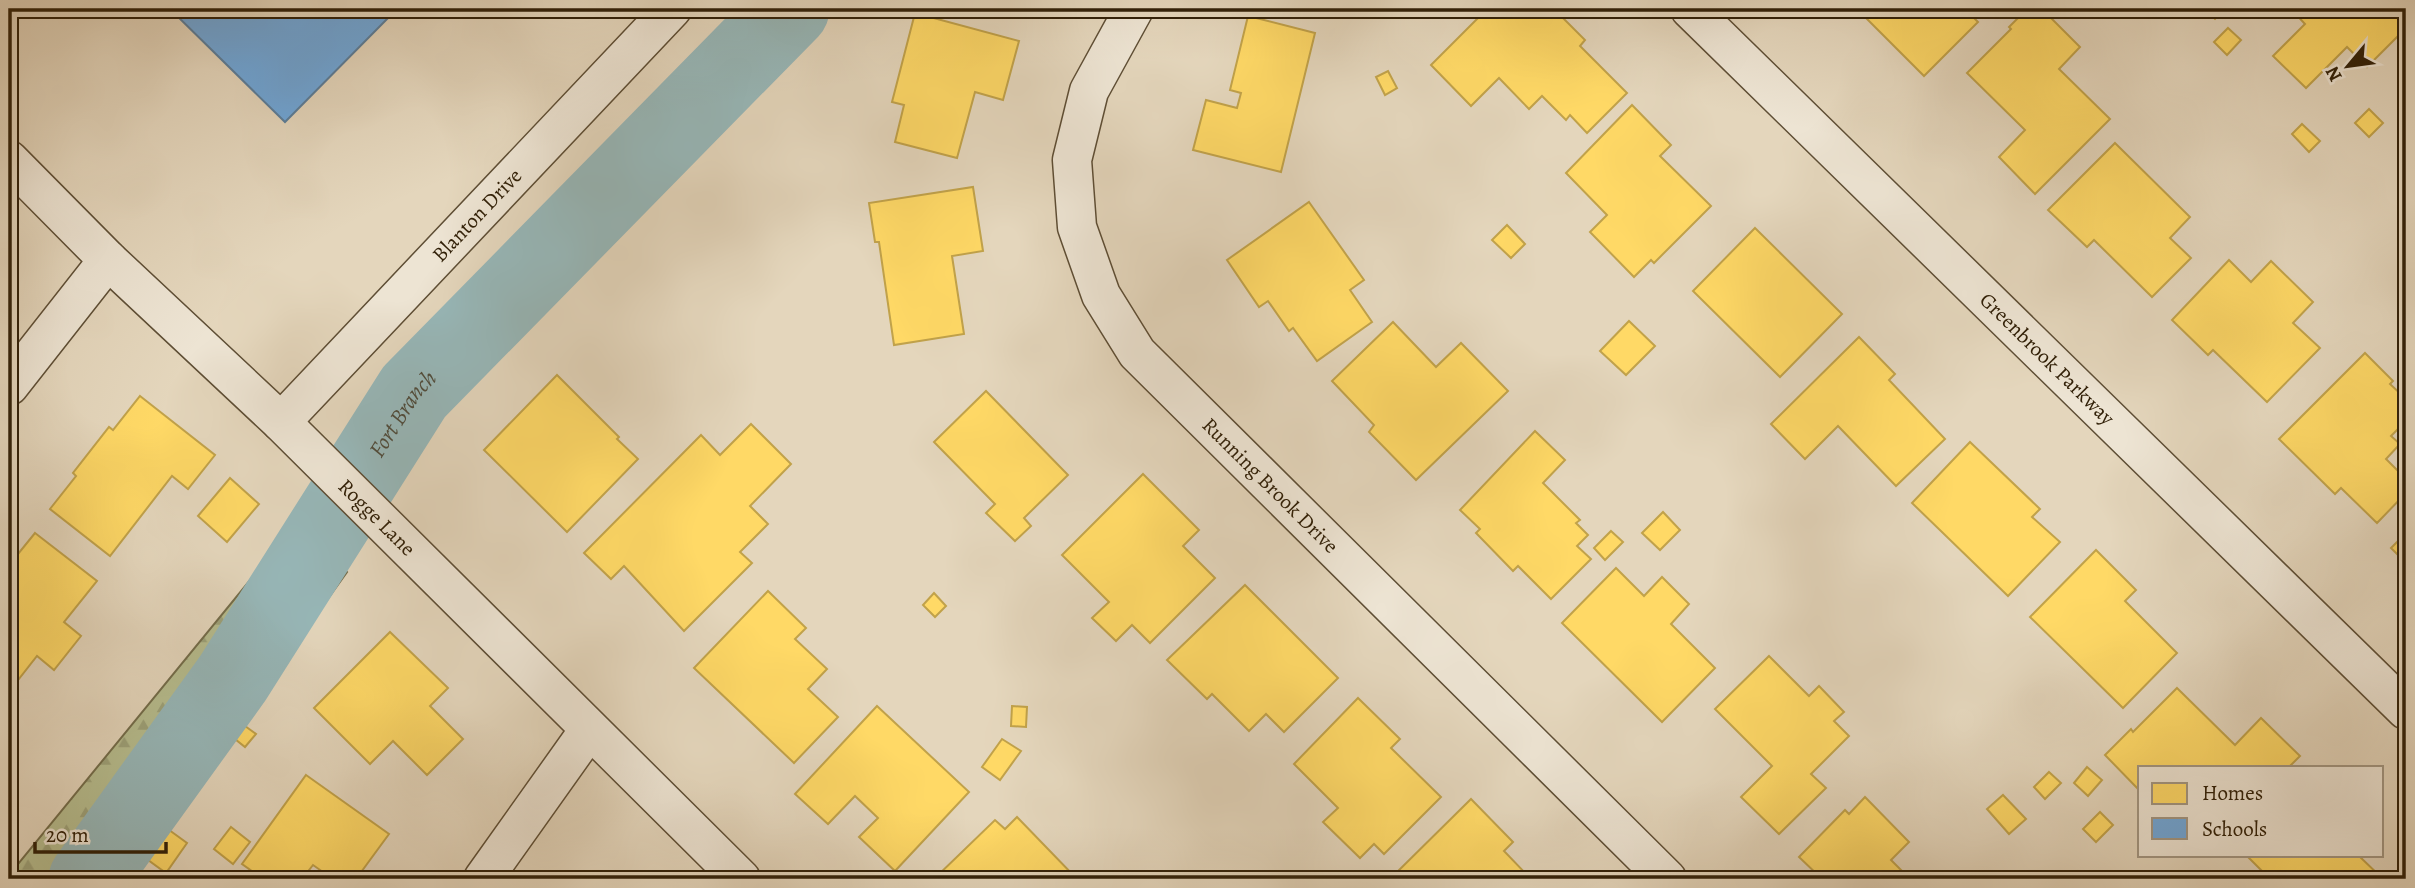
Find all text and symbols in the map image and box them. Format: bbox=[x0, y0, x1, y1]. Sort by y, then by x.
north arrow bbox=[2314, 32, 2384, 102]
text: N bbox=[2319, 61, 2349, 86]
street label: Blanton Drive bbox=[426, 162, 528, 268]
street label: Greenbrook Parkway bbox=[1974, 286, 2121, 432]
water label: Fort Branch bbox=[361, 363, 443, 463]
street label: Running Brook Drive bbox=[1196, 411, 1345, 559]
street label: Rogge Lane bbox=[332, 473, 422, 562]
legend bbox=[2138, 766, 2384, 856]
text: Homes bbox=[2202, 779, 2263, 807]
scale bar bbox=[35, 811, 166, 855]
text: Schools bbox=[2202, 815, 2267, 843]
text: 20 m bbox=[46, 821, 89, 849]

